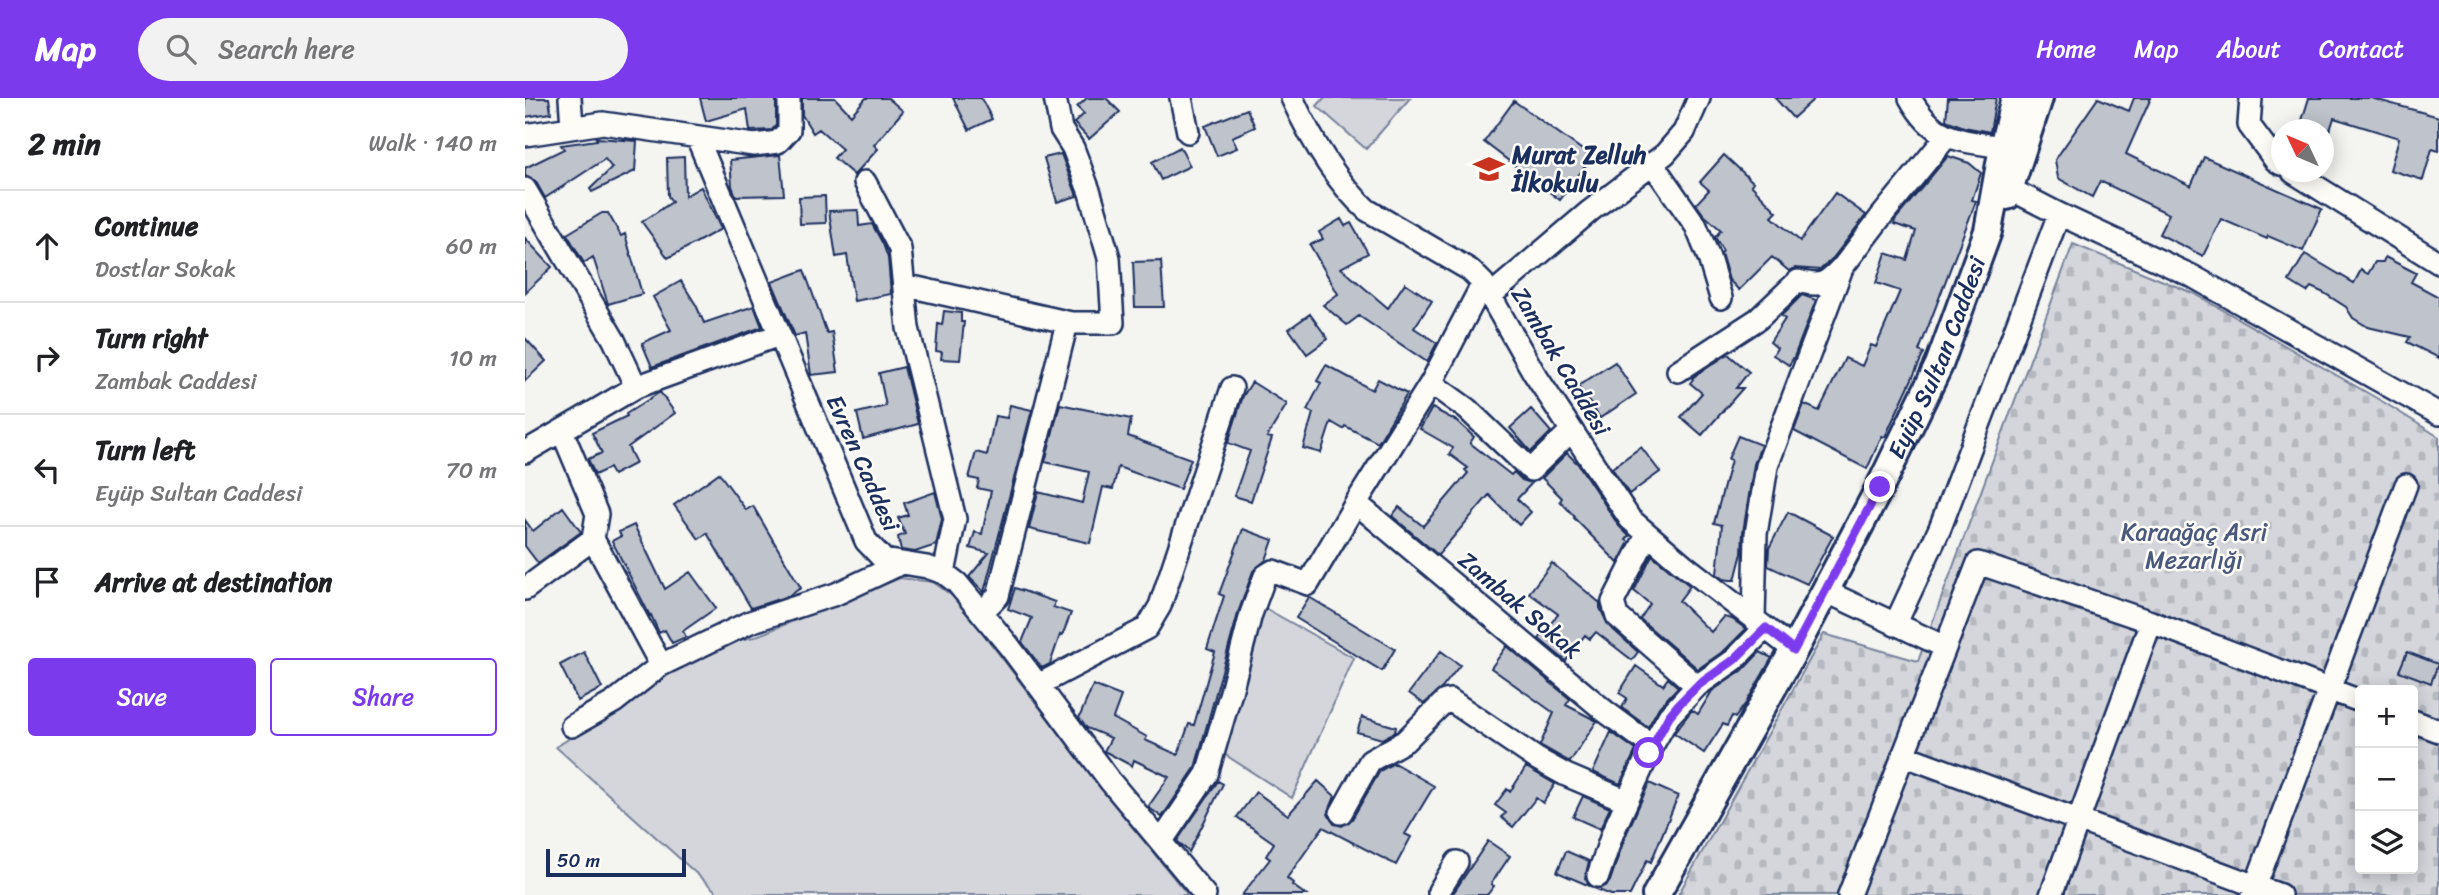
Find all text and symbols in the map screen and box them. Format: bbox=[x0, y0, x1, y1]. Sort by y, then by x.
search box bbox=[138, 18, 628, 81]
text: Map bbox=[35, 20, 96, 78]
text: Search here bbox=[218, 26, 355, 72]
text: Home bbox=[2036, 28, 2096, 70]
text: Map bbox=[2134, 28, 2178, 70]
text: About bbox=[2216, 28, 2281, 70]
text: Contact bbox=[2319, 28, 2404, 70]
icon: search bbox=[162, 30, 200, 68]
text: 2 min bbox=[28, 117, 101, 171]
north arrow bbox=[2271, 119, 2334, 182]
text: Walk · 140 m bbox=[368, 123, 497, 164]
place label: Murat Zelluh İlkokulu bbox=[1510, 134, 1647, 204]
school or university icon: Murat Zelluh İlkokulu bbox=[1472, 152, 1506, 186]
text: Continue bbox=[95, 203, 198, 249]
text: 60 m bbox=[446, 226, 497, 267]
icon: ahead bbox=[28, 227, 66, 265]
text: Dostlar Sokak bbox=[95, 249, 236, 290]
street label: Eyüp Sultan Caddesi bbox=[1876, 249, 1998, 466]
street label: Zambak Caddesi bbox=[1500, 278, 1623, 445]
text: Turn right bbox=[95, 315, 208, 361]
text: 10 m bbox=[449, 338, 497, 379]
icon: right bbox=[28, 339, 66, 377]
text: Zambak Caddesi bbox=[95, 361, 256, 402]
street label: Evren Caddesi bbox=[814, 388, 912, 540]
text: Turn left bbox=[95, 427, 195, 473]
text: 70 m bbox=[446, 450, 497, 491]
icon: left bbox=[28, 451, 66, 489]
route end bbox=[1864, 471, 1895, 502]
text: Eyüp Sultan Caddesi bbox=[95, 473, 302, 514]
park label: Karaağaç Asri Mezarlığı bbox=[2121, 511, 2268, 581]
street label: Zambak Sokak bbox=[1448, 540, 1592, 670]
text: Arrive at destination bbox=[95, 559, 332, 605]
icon: arrive bbox=[28, 563, 66, 601]
button: Save bbox=[28, 658, 256, 736]
button: Share bbox=[270, 658, 497, 736]
map controls bbox=[2355, 685, 2418, 874]
button: + bbox=[2355, 685, 2418, 748]
route start bbox=[1633, 737, 1664, 768]
button: − bbox=[2355, 748, 2418, 811]
button: layers bbox=[2355, 811, 2418, 874]
text: 50 m bbox=[557, 844, 600, 877]
scale bar bbox=[546, 846, 686, 878]

